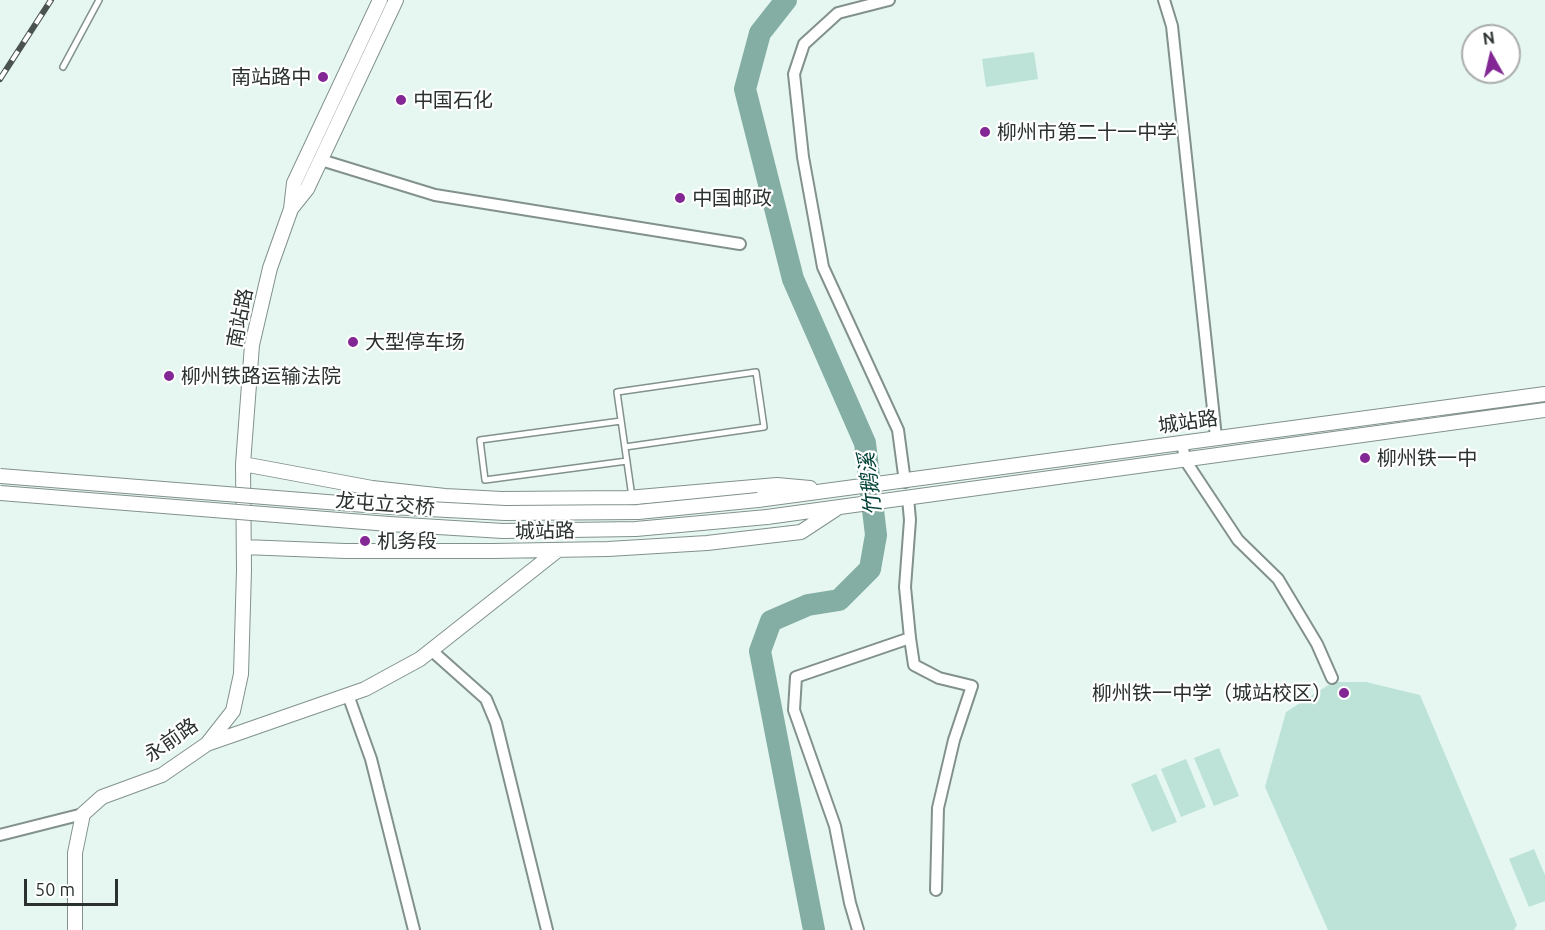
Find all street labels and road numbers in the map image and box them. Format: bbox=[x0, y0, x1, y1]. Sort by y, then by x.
street label: 南站路 bbox=[222, 286, 258, 350]
street label: 城站路 bbox=[1157, 406, 1219, 438]
street label: 龙屯立交桥 bbox=[334, 489, 436, 519]
street label: 城站路 bbox=[515, 518, 575, 544]
street label: 永前路 bbox=[140, 713, 202, 767]

